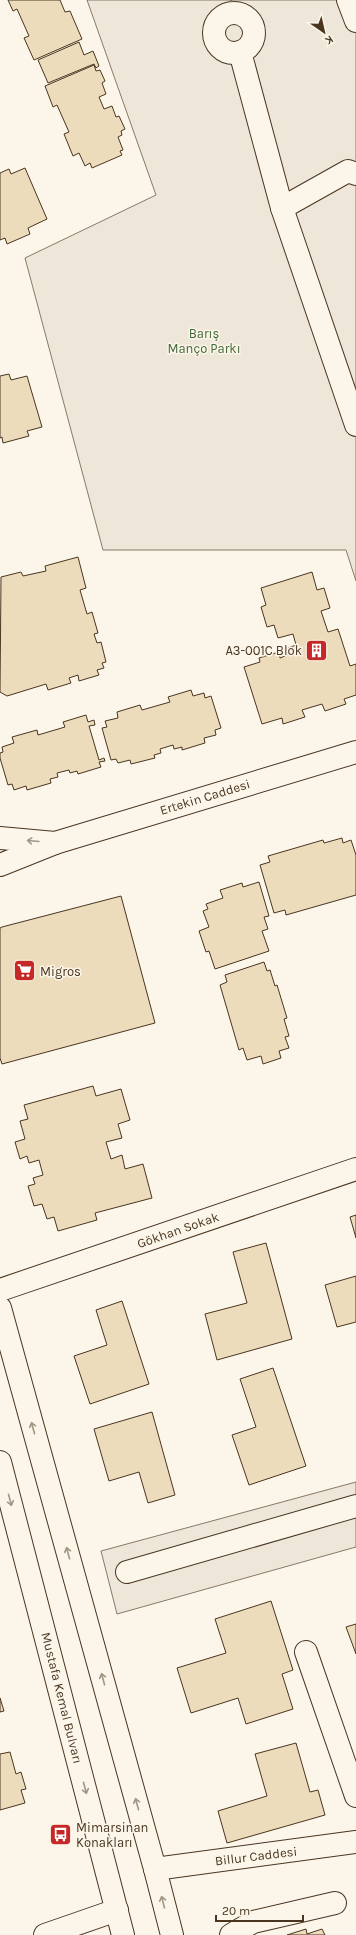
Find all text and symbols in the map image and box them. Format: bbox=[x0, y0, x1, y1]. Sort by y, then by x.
north arrow bbox=[304, 12, 344, 52]
text: K bbox=[322, 32, 336, 48]
park label: Barış Manço Parkı bbox=[167, 326, 241, 356]
building icon: A3-001C Blok bbox=[304, 637, 330, 663]
place label: A3-001C Blok bbox=[225, 643, 302, 658]
street label: Ertekin Caddesi bbox=[158, 776, 252, 818]
one-way arrow bbox=[27, 837, 40, 844]
supermarket icon: Migros bbox=[12, 958, 38, 984]
place label: Migros bbox=[40, 964, 81, 979]
street label: Gökhan Sokak bbox=[135, 1209, 221, 1251]
one-way arrow bbox=[29, 1422, 36, 1435]
one-way arrow bbox=[7, 1493, 14, 1506]
one-way arrow bbox=[64, 1547, 71, 1560]
street label: Mustafa Kemal Bulvarı bbox=[38, 1631, 86, 1765]
one-way arrow bbox=[98, 1672, 106, 1685]
one-way arrow bbox=[82, 1781, 89, 1794]
one-way arrow bbox=[133, 1798, 140, 1811]
place label: Mimarsinan Konakları bbox=[76, 1820, 148, 1850]
bus stop icon: Mimarsinan Konakları bbox=[47, 1821, 73, 1847]
street label: Billur Caddesi bbox=[214, 1844, 298, 1868]
one-way arrow bbox=[159, 1896, 167, 1909]
scale bar bbox=[216, 1897, 303, 1923]
text: 20 m bbox=[222, 1904, 250, 1918]

